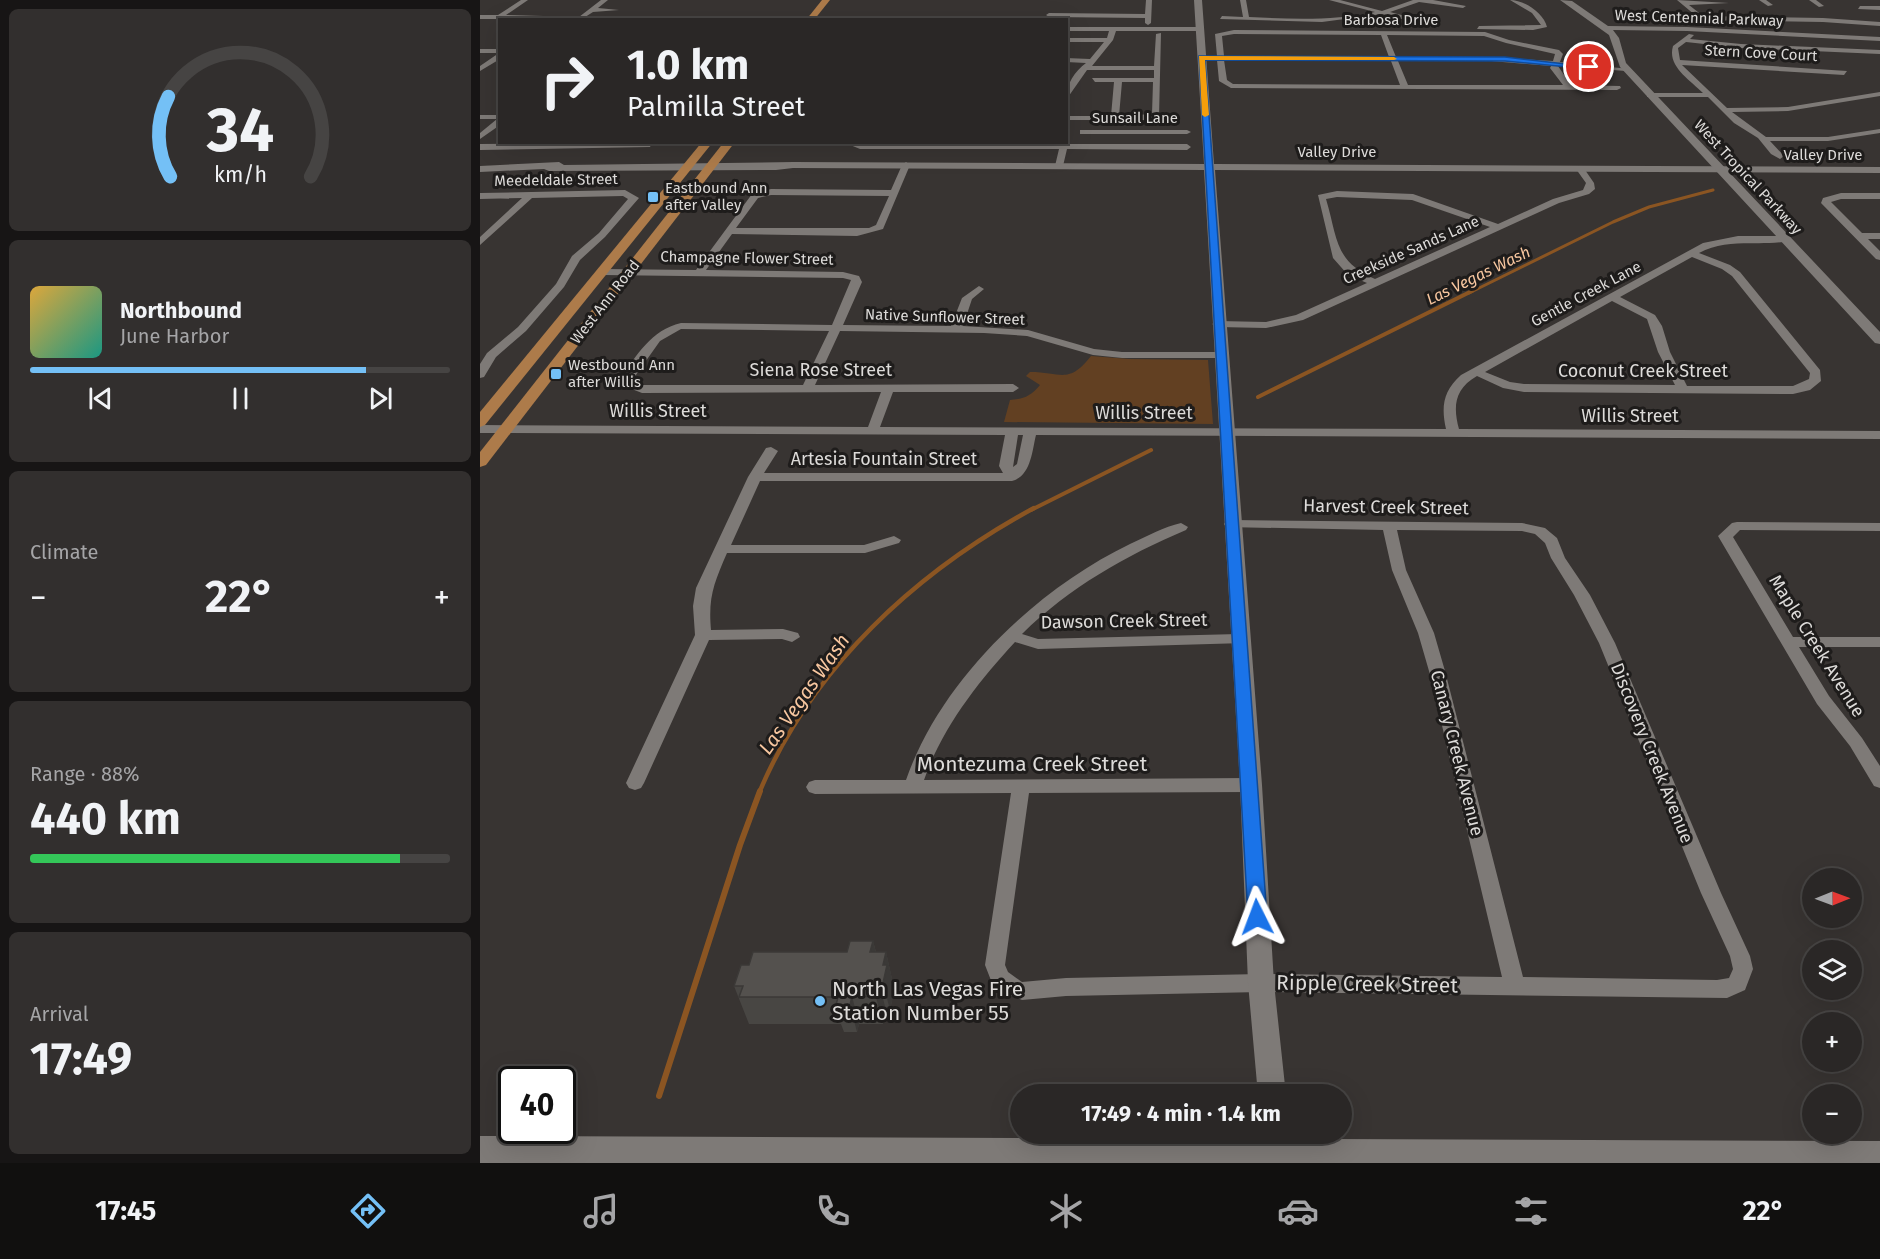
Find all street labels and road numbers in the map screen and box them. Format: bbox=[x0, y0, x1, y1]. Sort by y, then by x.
street label: West Centennial Parkway bbox=[1614, 6, 1784, 30]
street label: Barbosa Drive bbox=[1344, 11, 1438, 29]
street label: Stern Cove Court bbox=[1704, 41, 1819, 65]
street label: Sunsail Lane bbox=[1092, 109, 1178, 127]
street label: West Tropical Parkway bbox=[1690, 116, 1806, 239]
street label: Valley Drive bbox=[1297, 143, 1377, 161]
street label: Valley Drive bbox=[1783, 146, 1863, 164]
street label: Meedeldale Street bbox=[494, 170, 619, 190]
street label: Creekside Sands Lane bbox=[1340, 212, 1482, 288]
street label: Champagne Flower Street bbox=[660, 247, 834, 269]
street label: West Ann Road bbox=[567, 256, 643, 348]
street label: Gentle Creek Lane bbox=[1528, 257, 1644, 331]
street label: Native Sunflower Street bbox=[865, 305, 1026, 329]
street label: Siena Rose Street bbox=[750, 359, 893, 381]
street label: Coconut Creek Street bbox=[1558, 360, 1728, 382]
street label: Willis Street bbox=[609, 400, 707, 422]
street label: Willis Street bbox=[1095, 402, 1193, 424]
street label: Willis Street bbox=[1581, 405, 1679, 427]
street label: Artesia Fountain Street bbox=[791, 448, 978, 470]
street label: Harvest Creek Street bbox=[1303, 495, 1470, 519]
street label: Maple Creek Avenue bbox=[1764, 571, 1870, 721]
street label: Dawson Creek Street bbox=[1040, 609, 1208, 633]
street label: Discovery Creek Avenue bbox=[1606, 660, 1698, 846]
street label: Canary Creek Avenue bbox=[1426, 668, 1488, 838]
street label: Montezuma Creek Street bbox=[917, 751, 1148, 777]
street label: Ripple Creek Street bbox=[1276, 969, 1458, 999]

